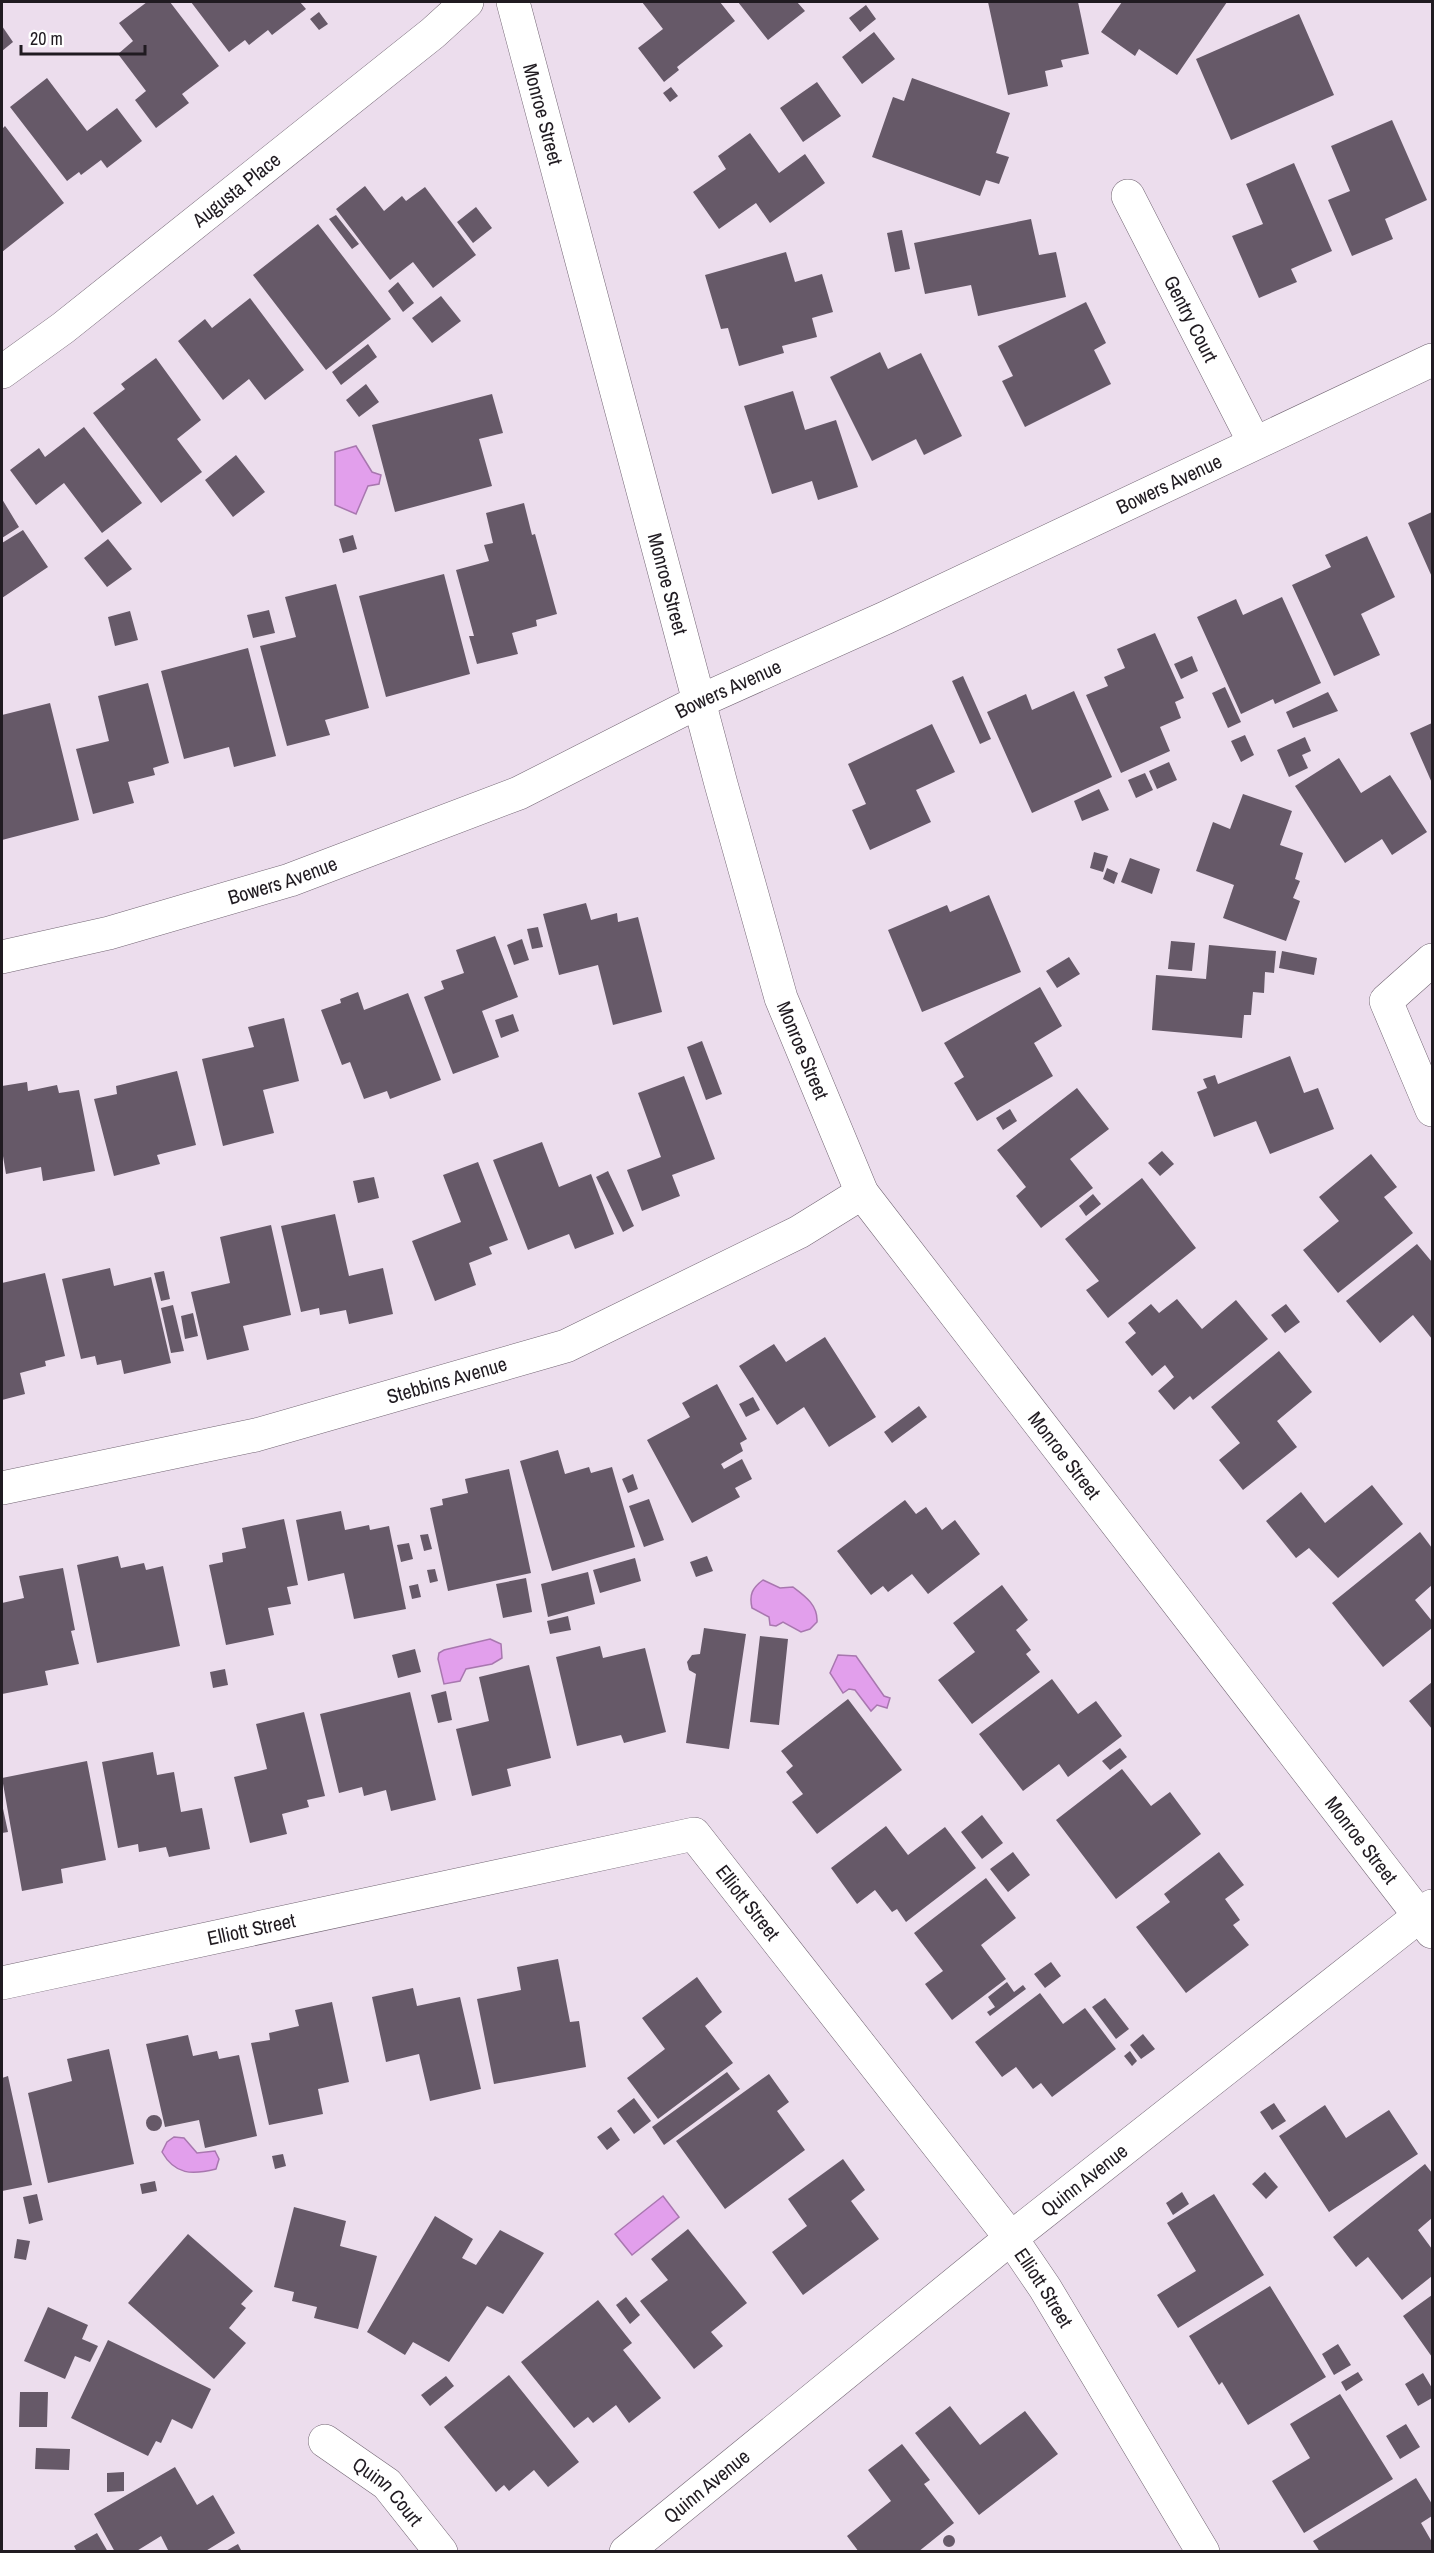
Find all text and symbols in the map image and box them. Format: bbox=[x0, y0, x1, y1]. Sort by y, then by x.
scale bar bbox=[21, 18, 146, 56]
text: 20 m bbox=[30, 26, 63, 51]
street label: Monroe Street bbox=[517, 60, 570, 168]
street label: Augusta Place bbox=[186, 146, 286, 234]
street label: Gentry Court bbox=[1158, 271, 1225, 367]
street label: Bowers Avenue bbox=[1112, 447, 1226, 520]
street label: Monroe Street bbox=[642, 530, 695, 638]
street label: Bowers Avenue bbox=[670, 652, 785, 724]
street label: Bowers Avenue bbox=[225, 849, 341, 911]
street label: Monroe Street bbox=[771, 997, 836, 1104]
street label: Stebbins Avenue bbox=[383, 1350, 510, 1410]
street label: Monroe Street bbox=[1022, 1406, 1108, 1505]
street label: Monroe Street bbox=[1319, 1791, 1404, 1890]
street label: Elliott Street bbox=[710, 1859, 787, 1946]
street label: Elliott Street bbox=[205, 1906, 298, 1951]
street label: Quinn Avenue bbox=[1035, 2137, 1133, 2223]
street label: Elliott Street bbox=[1009, 2242, 1080, 2333]
street label: Quinn Avenue bbox=[658, 2443, 755, 2529]
street label: Quinn Court bbox=[347, 2450, 429, 2532]

